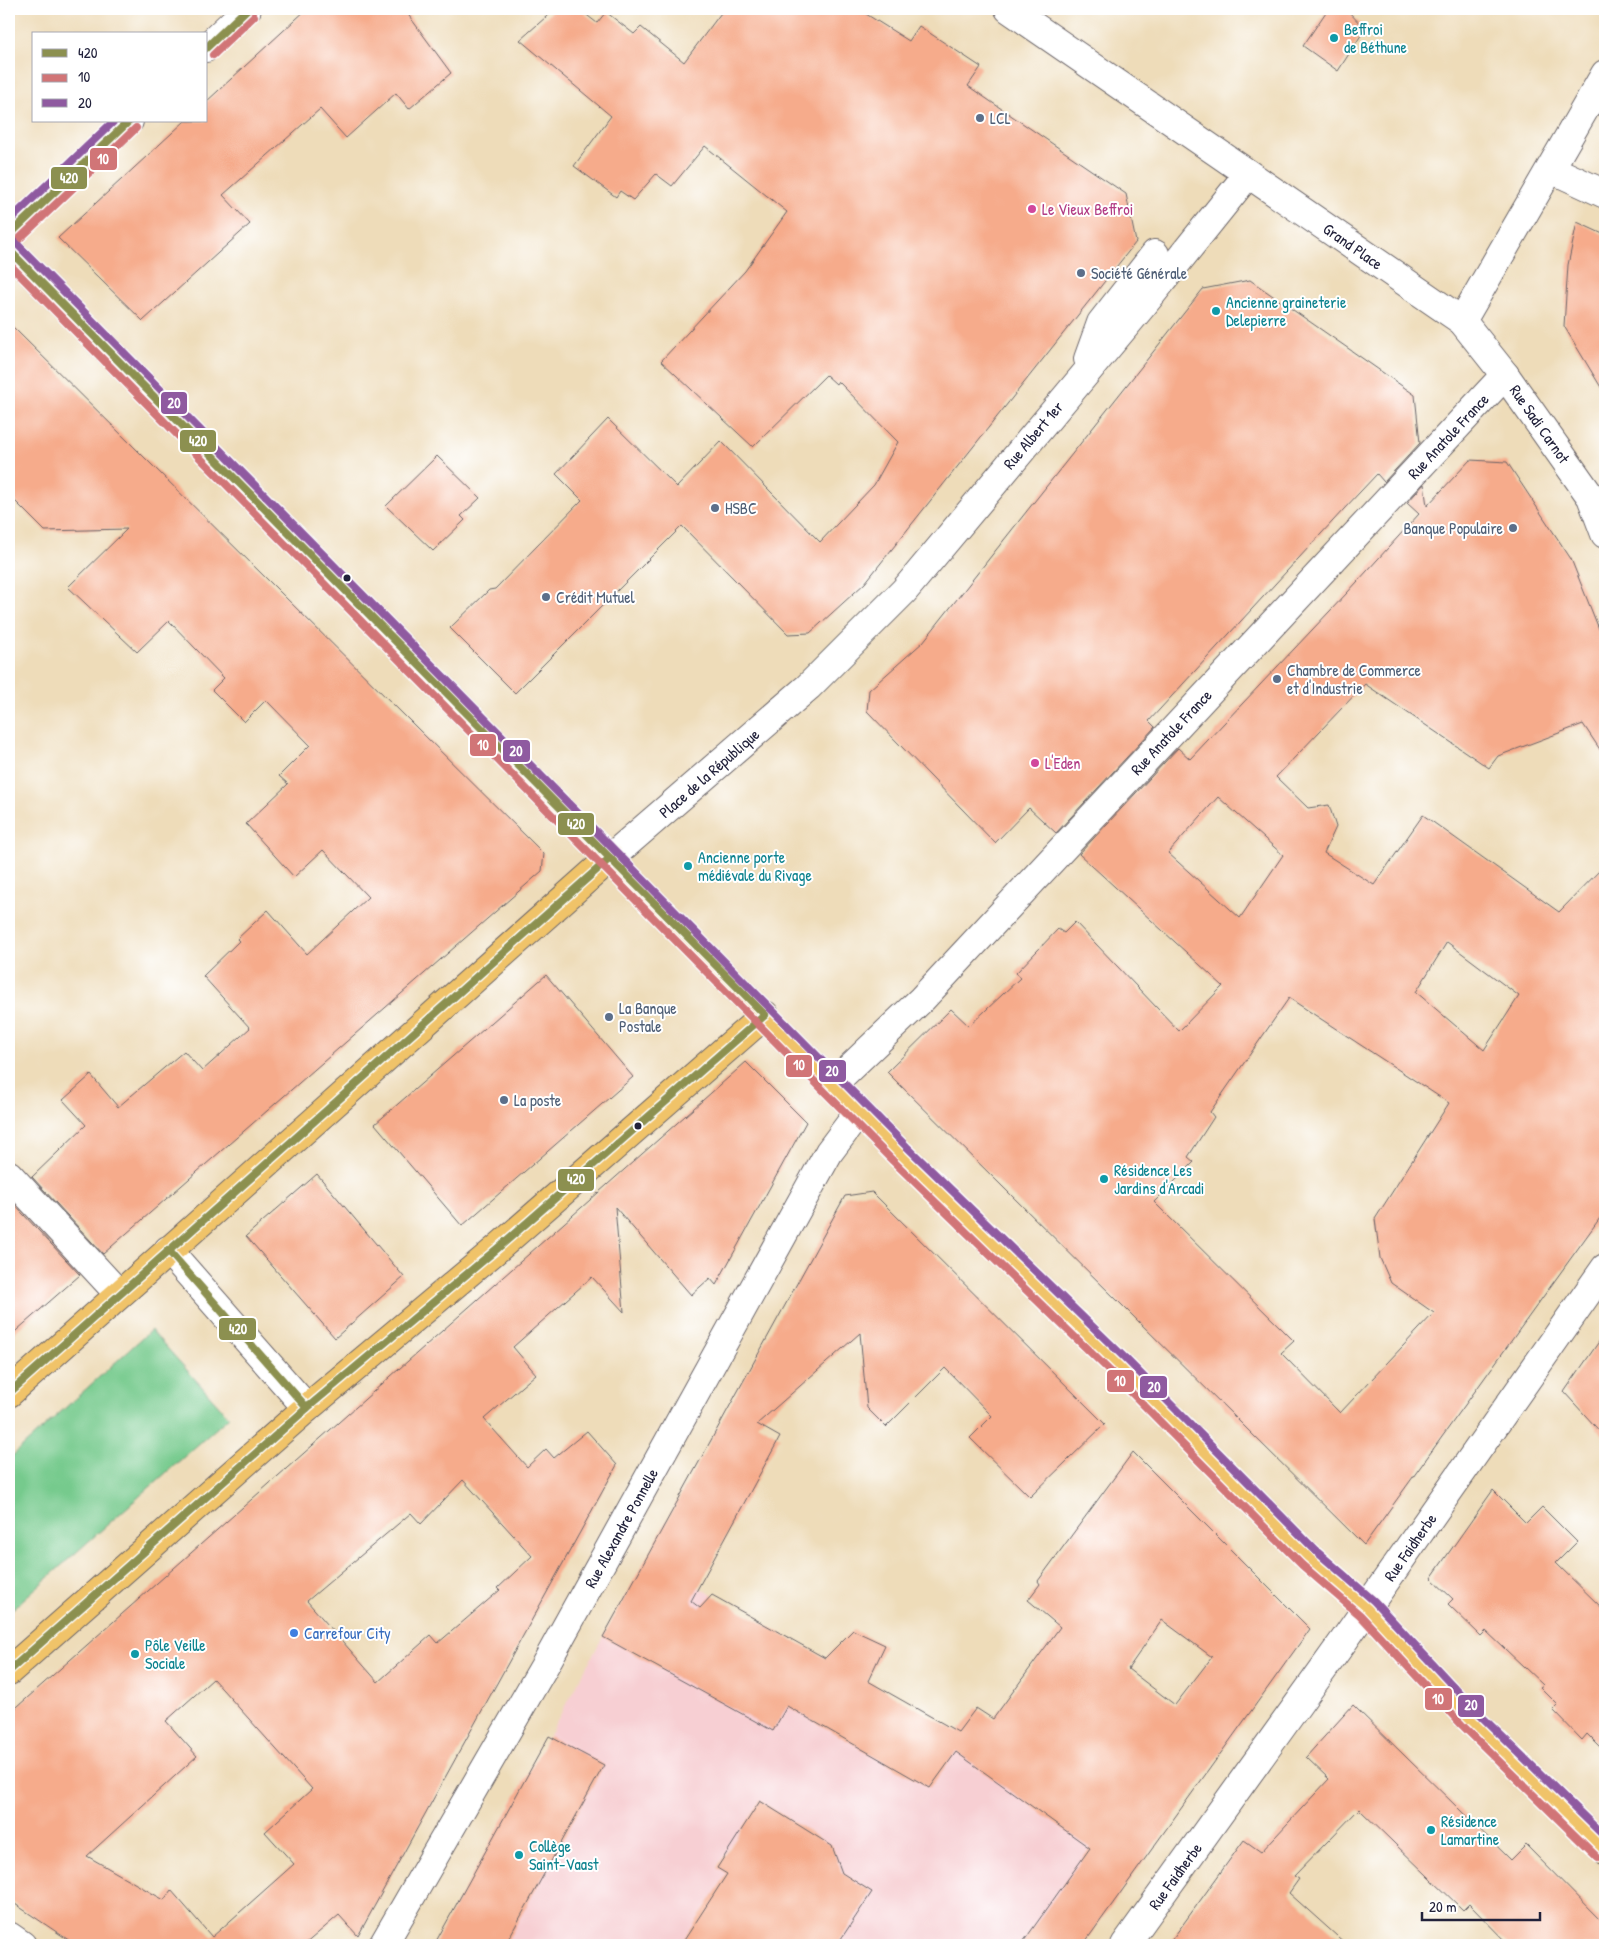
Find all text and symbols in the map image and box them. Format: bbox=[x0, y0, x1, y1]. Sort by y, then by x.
place label: Beffroi de Béthune bbox=[1344, 18, 1408, 58]
legend bbox=[32, 32, 208, 122]
marker: Beffroi de Béthune bbox=[1328, 32, 1340, 44]
text: 420 bbox=[78, 42, 98, 63]
text: 10 bbox=[78, 66, 90, 87]
text: 20 bbox=[78, 92, 92, 113]
place label: LCL bbox=[990, 107, 1011, 129]
marker: LCL bbox=[974, 112, 986, 124]
line badge: 10 bbox=[89, 147, 118, 171]
text: 10 bbox=[97, 149, 109, 168]
line badge: 420 bbox=[50, 166, 88, 190]
text: 420 bbox=[60, 168, 79, 187]
place label: Le Vieux Beffroi bbox=[1042, 198, 1133, 220]
marker: Le Vieux Beffroi bbox=[1026, 203, 1038, 215]
street label: Grand Place bbox=[1319, 217, 1388, 275]
place label: Société Générale bbox=[1091, 262, 1188, 284]
marker: Société Générale bbox=[1075, 267, 1087, 279]
place label: Ancienne graineterie Delepierre bbox=[1226, 291, 1347, 331]
marker: Ancienne graineterie Delepierre bbox=[1210, 305, 1222, 317]
street label: Rue Sadi Carnot bbox=[1505, 380, 1575, 468]
street label: Rue Anatole France bbox=[1403, 388, 1494, 484]
line badge: 20 bbox=[160, 391, 188, 415]
text: 20 bbox=[168, 393, 181, 412]
street label: Rue Albert 1er bbox=[998, 396, 1068, 474]
line badge: 420 bbox=[179, 429, 217, 453]
text: 420 bbox=[189, 431, 208, 450]
place label: HSBC bbox=[725, 497, 757, 519]
marker: HSBC bbox=[709, 502, 721, 514]
place label: Banque Populaire bbox=[1403, 517, 1504, 539]
marker: Banque Populaire bbox=[1507, 522, 1519, 534]
unlabelled marker bbox=[342, 573, 352, 583]
place label: Crédit Mutuel bbox=[556, 586, 635, 608]
marker: Crédit Mutuel bbox=[540, 591, 552, 603]
place label: Chambre de Commerce et d'Industrie bbox=[1287, 659, 1421, 699]
marker: Chambre de Commerce et d'Industrie bbox=[1271, 673, 1283, 685]
street label: Rue Anatole France bbox=[1126, 684, 1217, 780]
street label: Place de la République bbox=[654, 723, 764, 823]
line badge: 10 bbox=[469, 733, 497, 757]
text: 10 bbox=[477, 735, 489, 754]
line badge: 20 bbox=[502, 739, 531, 763]
text: 20 bbox=[510, 741, 523, 760]
place label: L'Eden bbox=[1045, 752, 1081, 774]
marker: L'Eden bbox=[1029, 757, 1041, 769]
line badge: 420 bbox=[557, 812, 595, 836]
text: 420 bbox=[567, 814, 586, 833]
place label: Ancienne porte médiévale du Rivage bbox=[698, 846, 812, 886]
marker: Ancienne porte médiévale du Rivage bbox=[682, 860, 694, 872]
place label: La Banque Postale bbox=[619, 997, 677, 1037]
marker: La Banque Postale bbox=[603, 1011, 615, 1023]
line badge: 10 bbox=[785, 1054, 813, 1078]
text: 10 bbox=[793, 1055, 805, 1074]
line badge: 20 bbox=[818, 1059, 847, 1083]
text: 20 bbox=[826, 1061, 839, 1080]
place label: La poste bbox=[514, 1089, 562, 1111]
marker: La poste bbox=[498, 1094, 510, 1106]
unlabelled marker bbox=[633, 1121, 643, 1131]
place label: Résidence Les Jardins d'Arcadi bbox=[1114, 1159, 1204, 1199]
line badge: 420 bbox=[557, 1168, 595, 1192]
text: 420 bbox=[567, 1169, 586, 1188]
marker: Résidence Les Jardins d'Arcadi bbox=[1098, 1173, 1110, 1185]
line badge: 420 bbox=[218, 1317, 257, 1341]
text: 420 bbox=[229, 1319, 248, 1338]
line badge: 10 bbox=[1106, 1369, 1135, 1393]
text: 10 bbox=[1114, 1371, 1126, 1390]
line badge: 20 bbox=[1139, 1375, 1168, 1399]
text: 20 bbox=[1148, 1377, 1161, 1396]
street label: Rue Alexandre Ponnelle bbox=[579, 1464, 663, 1592]
street label: Rue Faidherbe bbox=[1379, 1508, 1442, 1585]
place label: Carrefour City bbox=[304, 1622, 391, 1644]
marker: Carrefour City bbox=[288, 1627, 300, 1639]
place label: Pôle Veille Sociale bbox=[145, 1634, 206, 1674]
marker: Pôle Veille Sociale bbox=[129, 1648, 141, 1660]
line badge: 10 bbox=[1424, 1687, 1453, 1711]
text: 10 bbox=[1432, 1689, 1444, 1708]
line badge: 20 bbox=[1457, 1694, 1485, 1718]
text: 20 bbox=[1465, 1695, 1478, 1714]
place label: Résidence Lamartine bbox=[1441, 1810, 1500, 1850]
marker: Résidence Lamartine bbox=[1425, 1824, 1437, 1836]
place label: Collège Saint-Vaast bbox=[529, 1835, 599, 1875]
street label: Rue Faidherbe bbox=[1143, 1837, 1207, 1914]
marker: Collège Saint-Vaast bbox=[513, 1849, 525, 1861]
scale bar bbox=[1422, 1889, 1539, 1921]
text: 20 m bbox=[1429, 1896, 1456, 1917]

